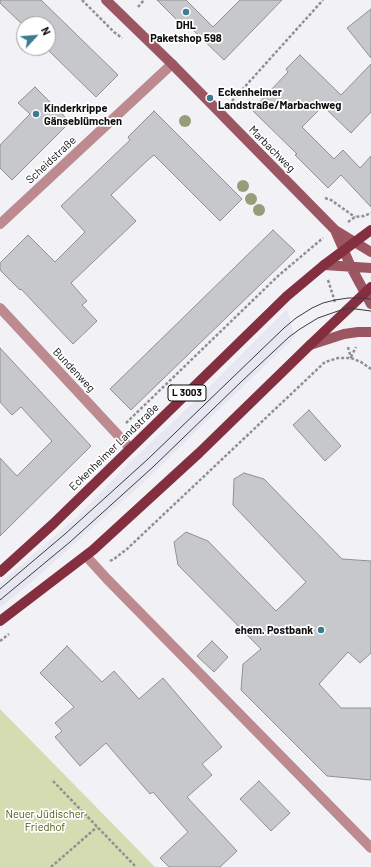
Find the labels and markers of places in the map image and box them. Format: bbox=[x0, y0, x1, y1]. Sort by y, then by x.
marker: DHL Paketshop 598 bbox=[181, 7, 191, 17]
place label: DHL Paketshop 598 bbox=[150, 18, 222, 44]
place label: Eckenheimer Landstraße/Marbachweg bbox=[218, 85, 341, 111]
marker: Eckenheimer Landstraße/Marbachweg bbox=[205, 93, 215, 103]
place label: Kinderkrippe Gänseblümchen bbox=[44, 101, 122, 127]
marker: Kinderkrippe Gänseblümchen bbox=[31, 109, 41, 119]
place label: ehem. Postbank bbox=[235, 623, 313, 637]
marker: ehem. Postbank bbox=[316, 625, 326, 635]

